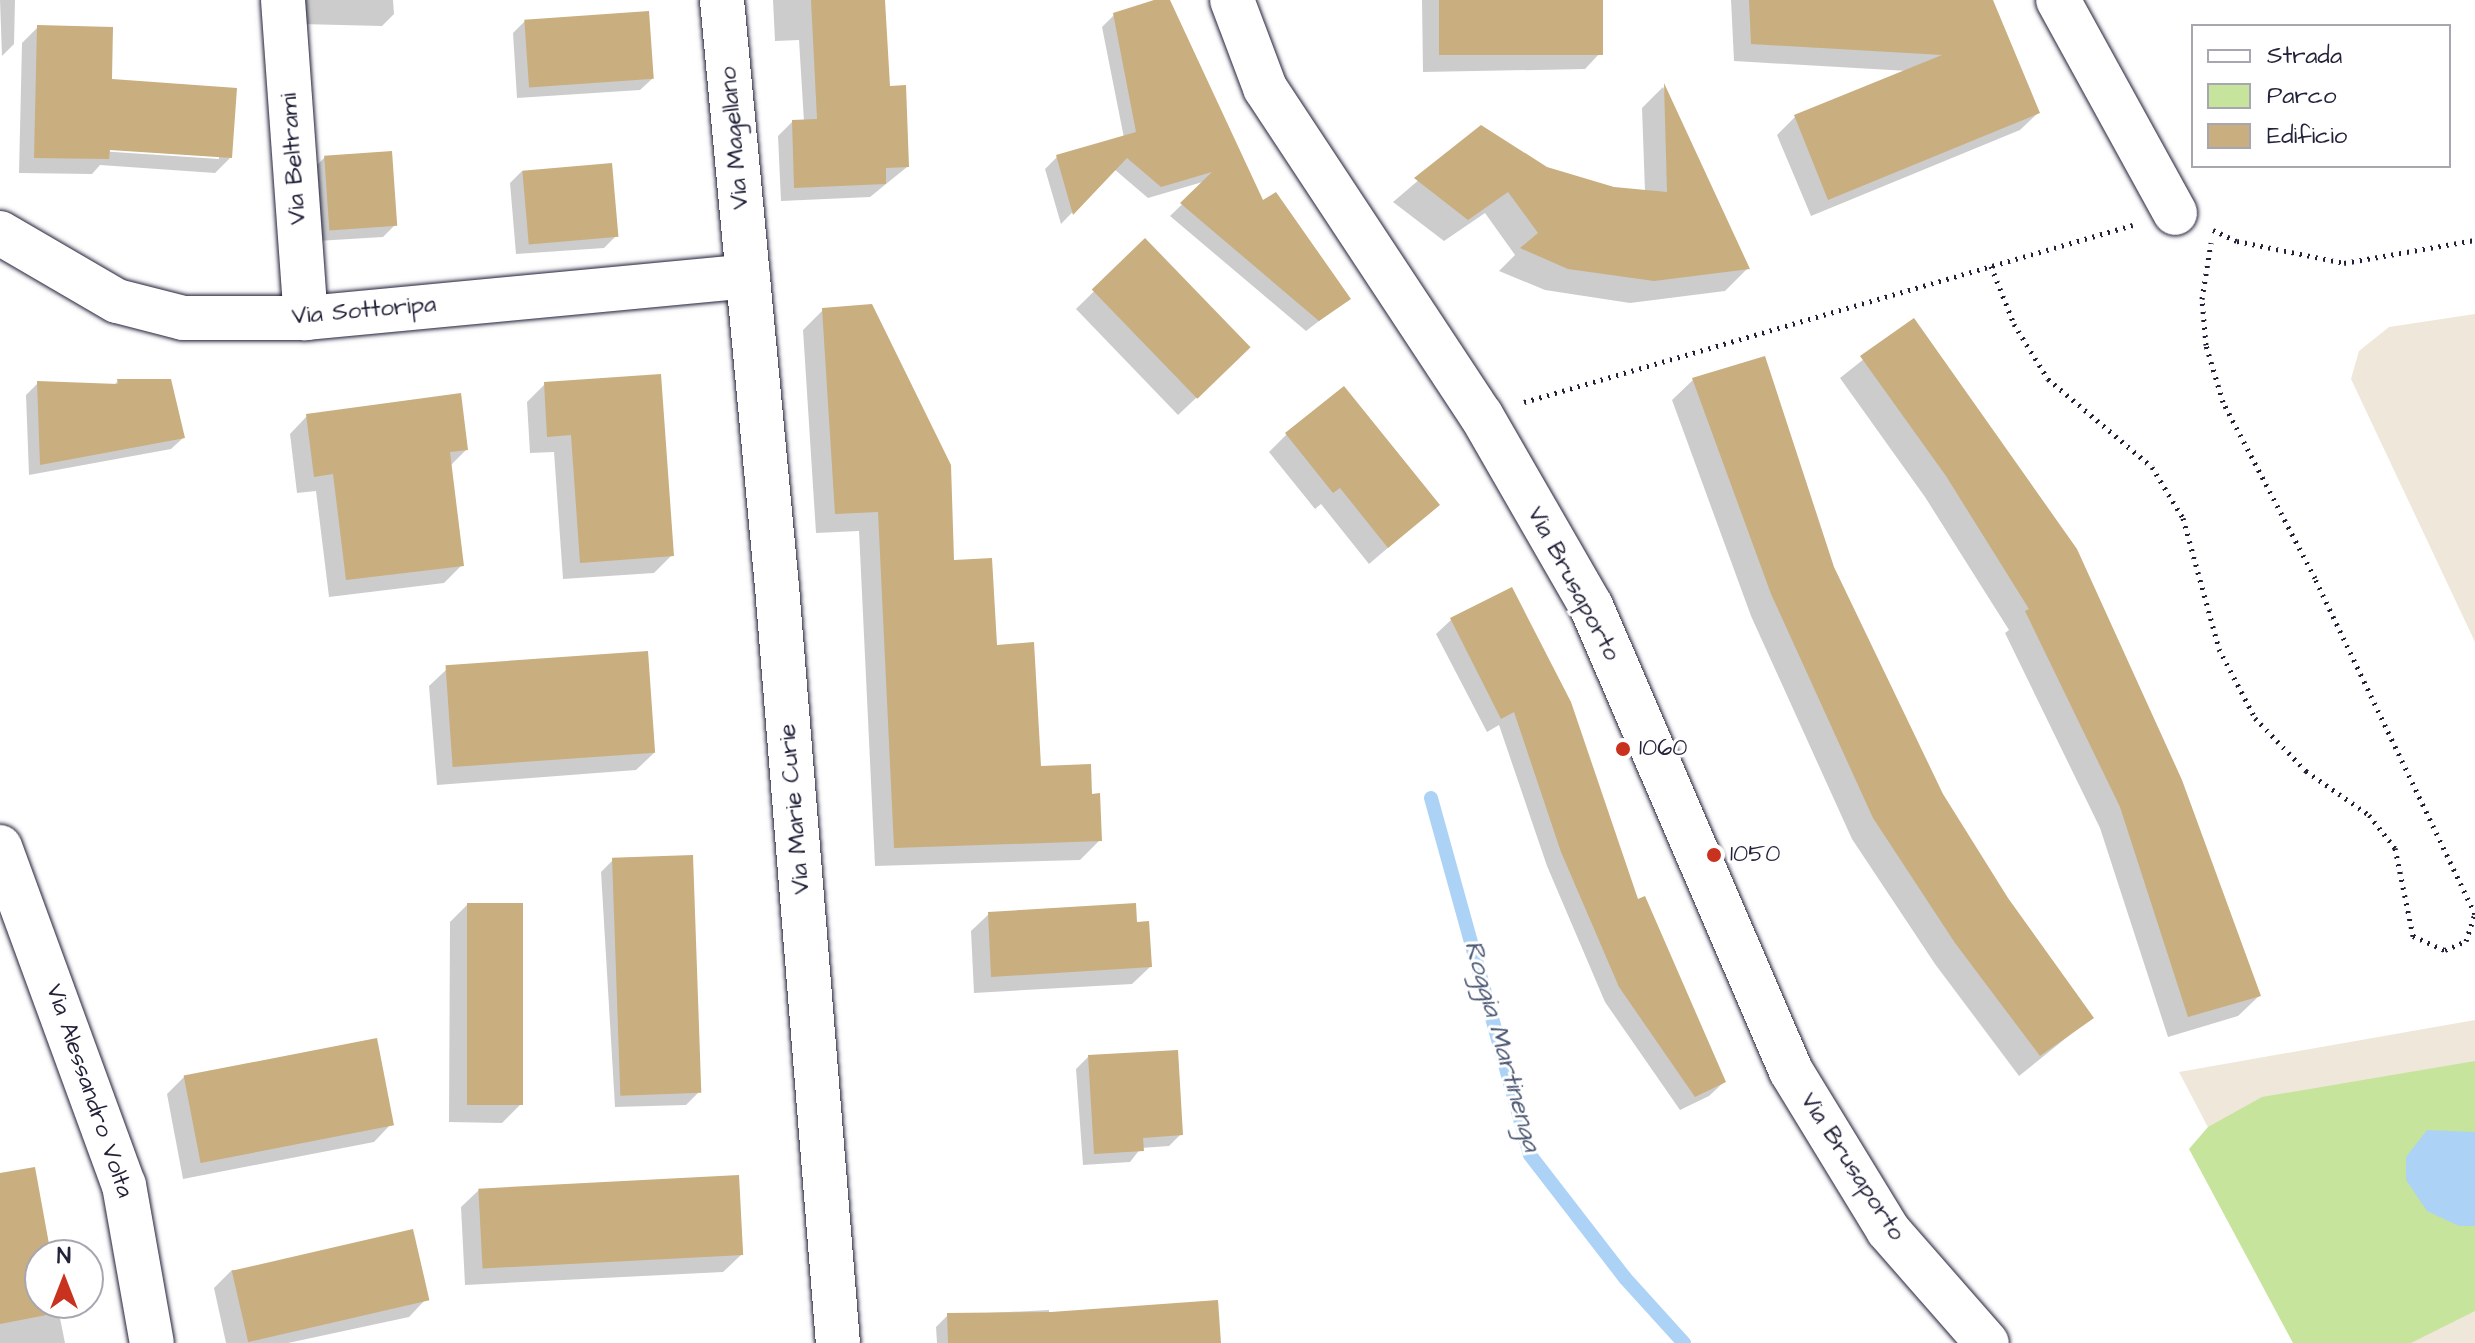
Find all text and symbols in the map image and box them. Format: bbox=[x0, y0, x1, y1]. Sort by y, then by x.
legend bbox=[2191, 24, 2451, 168]
text: Strada bbox=[2267, 39, 2342, 73]
street label: Via Magellano bbox=[714, 65, 756, 211]
text: Parco bbox=[2267, 79, 2336, 113]
street label: Via Beltrami bbox=[275, 92, 313, 226]
text: Edificio bbox=[2267, 119, 2347, 153]
street label: Via Sottoripa bbox=[291, 290, 437, 332]
street label: Via Brusaporto bbox=[1520, 502, 1626, 666]
street label: Via Marie Curie bbox=[773, 723, 817, 895]
place label: 1060 bbox=[1639, 735, 1687, 763]
marker: 1060 bbox=[1614, 740, 1632, 758]
place label: 1050 bbox=[1730, 841, 1780, 869]
marker: 1050 bbox=[1705, 846, 1723, 864]
water label: Roggia Martinenga bbox=[1457, 937, 1547, 1155]
street label: Via Alessandro Volta bbox=[39, 980, 139, 1202]
street label: Via Brusaporto bbox=[1793, 1088, 1911, 1246]
north arrow bbox=[24, 1239, 104, 1319]
text: N bbox=[57, 1241, 71, 1272]

